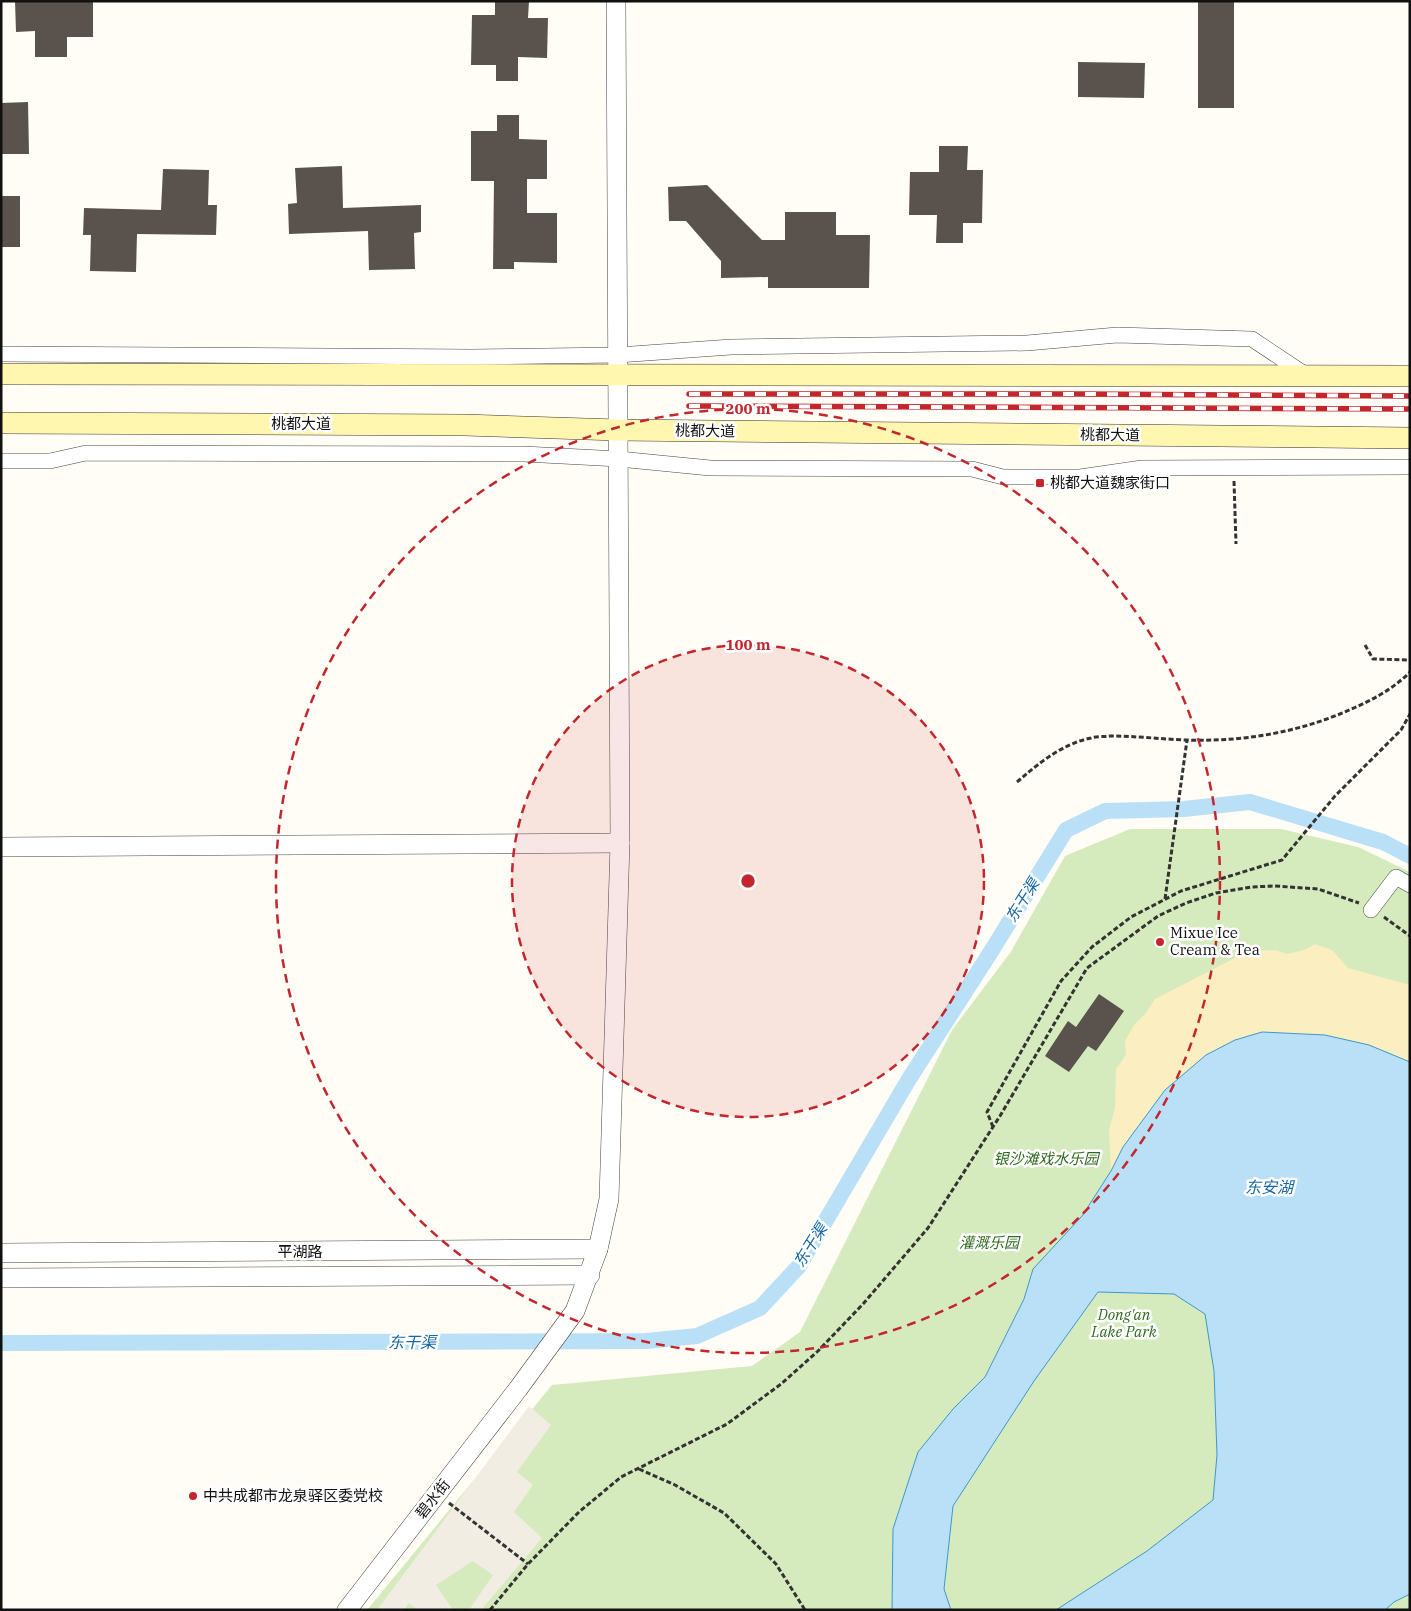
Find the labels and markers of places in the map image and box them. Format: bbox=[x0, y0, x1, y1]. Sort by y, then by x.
place label: 桃都大道魏家街口 bbox=[1050, 473, 1170, 492]
marker: 桃都大道魏家街口 bbox=[1034, 477, 1046, 489]
centre of rings bbox=[739, 872, 757, 890]
place label: Mixue Ice Cream & Tea bbox=[1170, 923, 1260, 959]
marker: Mixue Ice Cream & Tea bbox=[1154, 936, 1166, 948]
place label: 中共成都市龙泉驿区委党校 bbox=[203, 1486, 383, 1505]
marker: 中共成都市龙泉驿区委党校 bbox=[187, 1490, 199, 1502]

